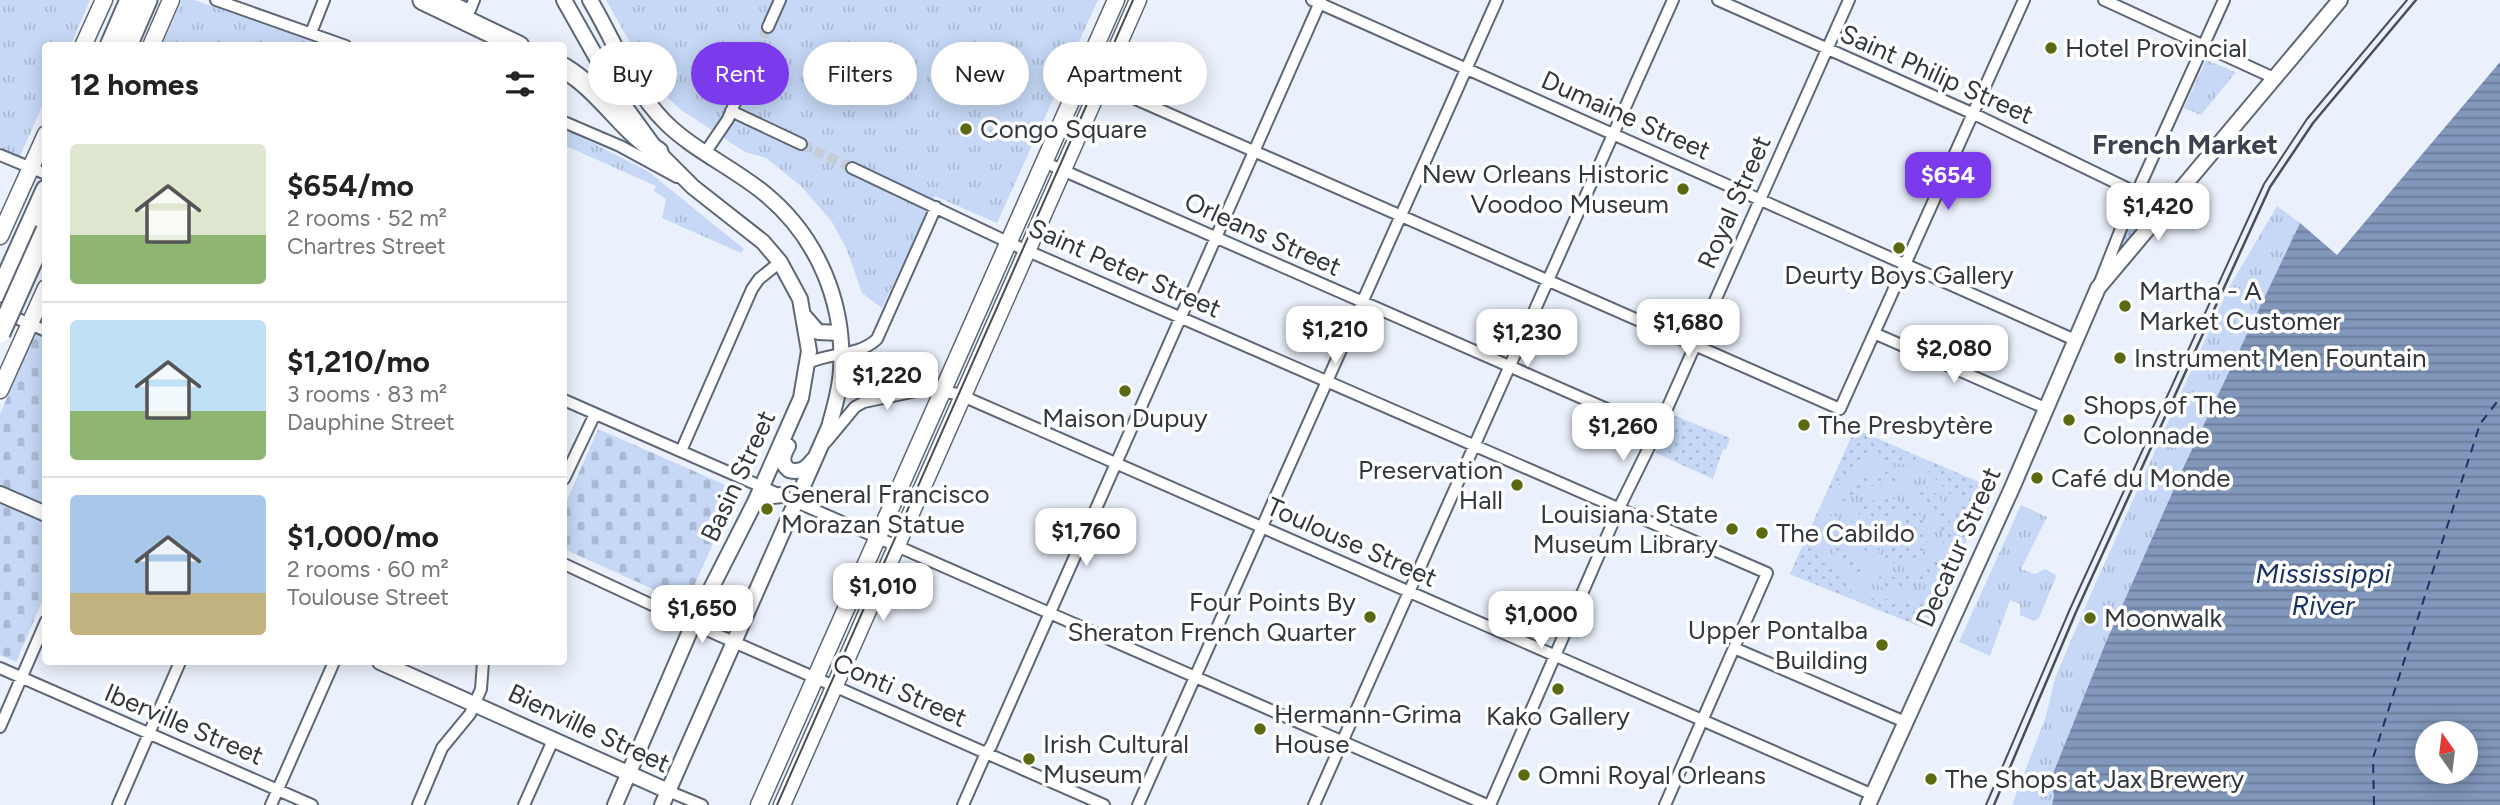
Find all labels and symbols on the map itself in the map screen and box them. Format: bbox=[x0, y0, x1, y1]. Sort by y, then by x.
street label: Saint Philip Street bbox=[1836, 17, 2039, 131]
place label: Hotel Provincial bbox=[2065, 32, 2247, 64]
marker: Hotel Provincial bbox=[2043, 40, 2059, 56]
street label: Dumaine Street bbox=[1536, 63, 1716, 167]
place label: Congo Square bbox=[980, 113, 1147, 145]
marker: Congo Square bbox=[958, 121, 974, 137]
district label: French Market bbox=[2092, 127, 2278, 161]
street label: Royal Street bbox=[1690, 130, 1778, 274]
pin: $654 bbox=[1907, 152, 1989, 212]
place label: New Orleans Historic Voodoo Museum bbox=[1422, 158, 1669, 220]
marker: New Orleans Historic Voodoo Museum bbox=[1675, 181, 1691, 197]
pin: $1,420 bbox=[2101, 184, 2215, 243]
street label: Orleans Street bbox=[1180, 185, 1346, 283]
street label: Saint Peter Street bbox=[1024, 211, 1226, 325]
marker: Deurty Boys Gallery bbox=[1891, 240, 1907, 256]
place label: Deurty Boys Gallery bbox=[1784, 259, 2014, 291]
place label: Martha - A Market Customer bbox=[2139, 275, 2341, 337]
marker: Martha - A Market Customer bbox=[2117, 298, 2133, 314]
pin: $1,680 bbox=[1631, 300, 1745, 359]
pin: $1,210 bbox=[1278, 306, 1392, 366]
pin: $1,230 bbox=[1470, 310, 1584, 369]
pin: $2,080 bbox=[1897, 326, 2011, 385]
place label: Instrument Men Fountain bbox=[2134, 342, 2427, 374]
marker: Instrument Men Fountain bbox=[2112, 350, 2128, 366]
pin: $1,220 bbox=[830, 352, 944, 412]
marker: Maison Dupuy bbox=[1117, 383, 1133, 399]
place label: Shops of The Colonnade bbox=[2083, 389, 2237, 451]
place label: Maison Dupuy bbox=[1042, 402, 1208, 434]
pin: $1,260 bbox=[1566, 404, 1680, 463]
street label: Basin Street bbox=[694, 405, 782, 547]
place label: The Presbytère bbox=[1818, 409, 1993, 441]
marker: Shops of The Colonnade bbox=[2061, 412, 2077, 428]
marker: The Presbytère bbox=[1796, 417, 1812, 433]
place label: Preservation Hall bbox=[1358, 454, 1503, 516]
street label: Decatur Street bbox=[1908, 462, 2008, 632]
place label: Café du Monde bbox=[2051, 462, 2230, 494]
marker: Café du Monde bbox=[2029, 470, 2045, 486]
marker: Preservation Hall bbox=[1509, 477, 1525, 493]
place label: General Francisco Morazan Statue bbox=[781, 478, 990, 540]
street label: Toulouse Street bbox=[1262, 490, 1442, 594]
place label: Louisiana State Museum Library bbox=[1533, 498, 1718, 560]
marker: General Francisco Morazan Statue bbox=[759, 501, 775, 517]
pin: $1,760 bbox=[1029, 508, 1143, 568]
place label: The Cabildo bbox=[1776, 517, 1915, 549]
marker: Louisiana State Museum Library bbox=[1724, 521, 1740, 537]
marker: The Cabildo bbox=[1754, 525, 1770, 541]
water label: Mississippi River bbox=[2255, 556, 2391, 622]
pin: $1,010 bbox=[826, 564, 940, 623]
pin: $1,650 bbox=[645, 586, 759, 645]
place label: Four Points By Sheraton French Quarter bbox=[1068, 586, 1356, 648]
pin: $1,000 bbox=[1484, 592, 1598, 651]
place label: Moonwalk bbox=[2104, 602, 2223, 634]
marker: Four Points By Sheraton French Quarter bbox=[1362, 609, 1378, 625]
marker: Moonwalk bbox=[2082, 610, 2098, 626]
place label: Upper Pontalba Building bbox=[1688, 614, 1868, 676]
marker: Upper Pontalba Building bbox=[1874, 637, 1890, 653]
street label: Conti Street bbox=[828, 646, 972, 734]
street label: Iberville Street bbox=[100, 676, 268, 772]
street label: Bienville Street bbox=[503, 677, 675, 780]
marker: Kako Gallery bbox=[1550, 681, 1566, 697]
place label: Hermann-Grima House bbox=[1274, 698, 1462, 760]
place label: Kako Gallery bbox=[1486, 700, 1630, 732]
marker: Hermann-Grima House bbox=[1252, 721, 1268, 737]
north arrow bbox=[2415, 721, 2478, 784]
place label: Irish Cultural Museum bbox=[1043, 728, 1189, 790]
marker: Irish Cultural Museum bbox=[1021, 751, 1037, 767]
place label: Omni Royal Orleans bbox=[1538, 759, 1766, 791]
place label: The Shops at Jax Brewery bbox=[1945, 763, 2244, 795]
marker: Omni Royal Orleans bbox=[1516, 767, 1532, 783]
marker: The Shops at Jax Brewery bbox=[1923, 771, 1939, 787]

